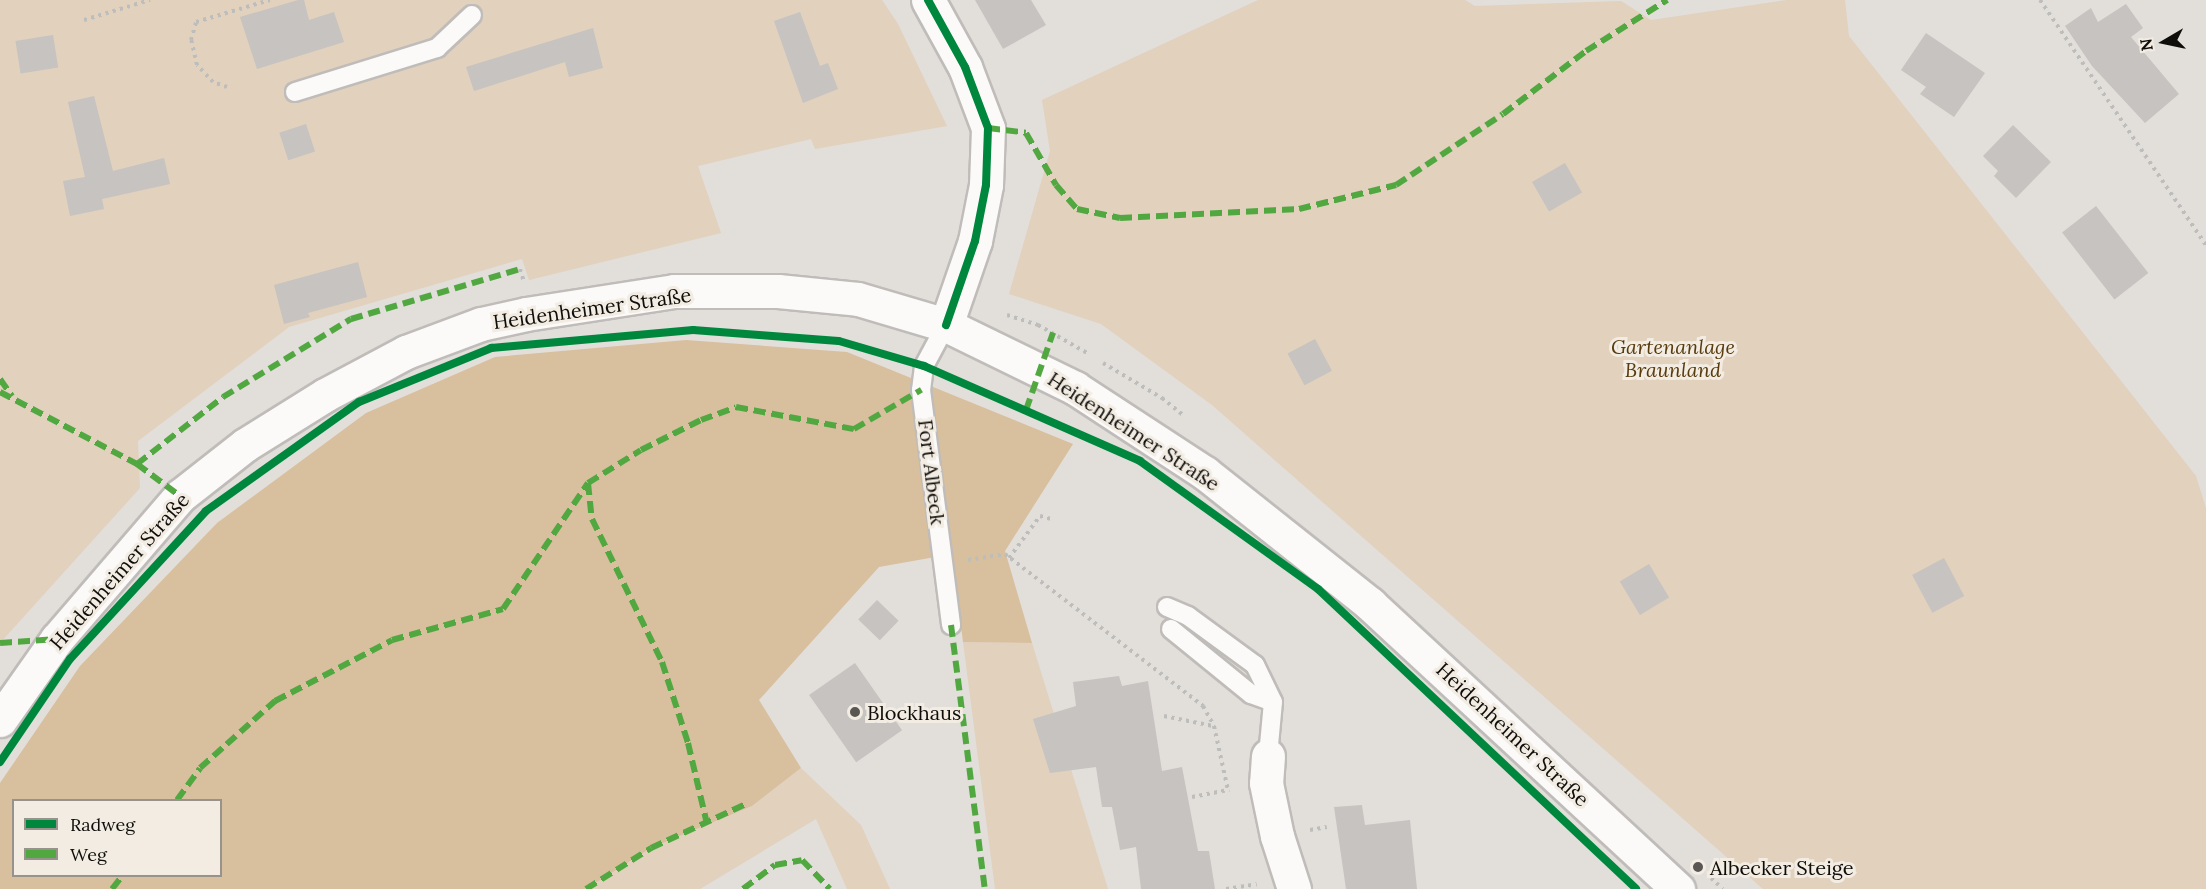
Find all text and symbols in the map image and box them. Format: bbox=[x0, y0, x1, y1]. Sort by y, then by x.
north arrow bbox=[2134, 12, 2194, 72]
text: N bbox=[2135, 37, 2157, 52]
street label: Heidenheimer Straße bbox=[491, 282, 693, 334]
park label: Gartenanlage Braunland bbox=[1611, 335, 1735, 382]
street label: Heidenheimer Straße bbox=[1044, 366, 1224, 496]
street label: Fort Albeck bbox=[914, 418, 950, 526]
street label: Heidenheimer Straße bbox=[44, 488, 194, 654]
street label: Heidenheimer Straße bbox=[1432, 657, 1594, 811]
place label: Blockhaus bbox=[867, 700, 961, 724]
marker: Blockhaus bbox=[848, 705, 862, 719]
legend bbox=[12, 799, 222, 877]
text: Radweg bbox=[70, 813, 135, 836]
text: Weg bbox=[70, 843, 107, 866]
place label: Albecker Steige bbox=[1710, 855, 1854, 879]
marker: Albecker Steige bbox=[1691, 860, 1705, 874]

